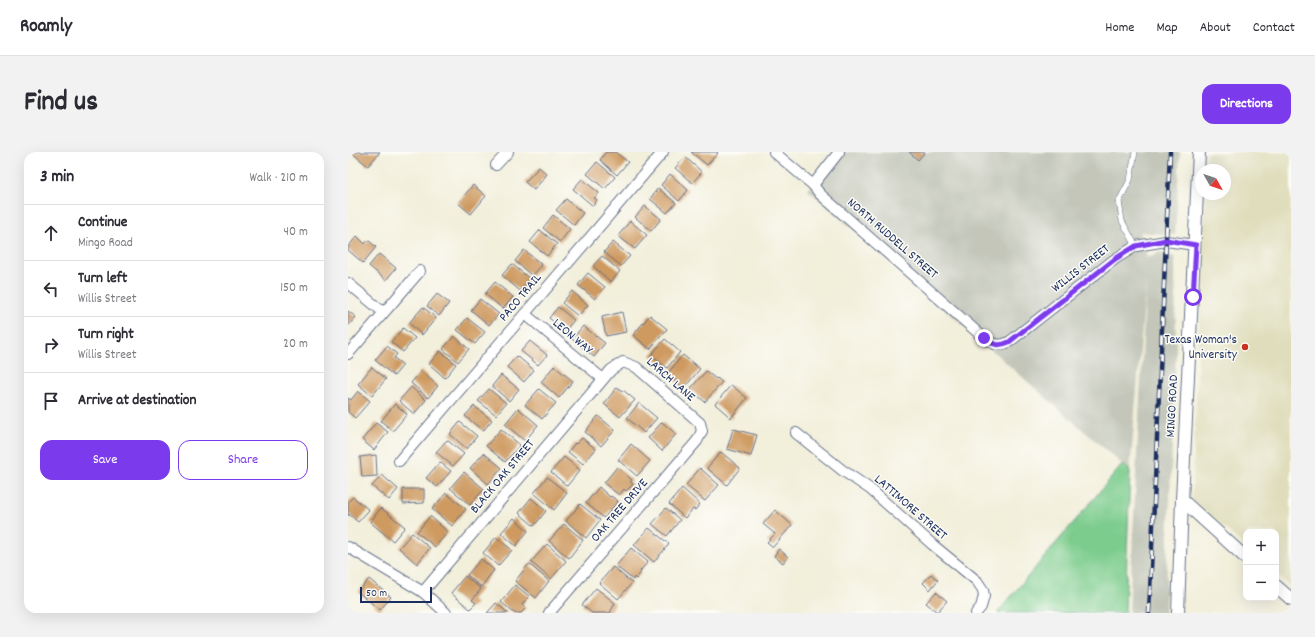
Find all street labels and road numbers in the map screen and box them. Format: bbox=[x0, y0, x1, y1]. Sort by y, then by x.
street label: NORTH RUDDELL STREET bbox=[842, 194, 942, 284]
street label: WILLIS STREET bbox=[1048, 240, 1114, 298]
street label: PACO TRAIL bbox=[495, 269, 547, 326]
street label: LEON WAY bbox=[548, 314, 597, 360]
street label: LARCH LANE bbox=[641, 353, 699, 407]
street label: MINGO ROAD bbox=[1162, 374, 1184, 438]
street label: BLACK OAK STREET bbox=[466, 436, 540, 518]
street label: LATTIMORE STREET bbox=[869, 471, 951, 545]
street label: OAK TREE DRIVE bbox=[587, 475, 653, 547]

